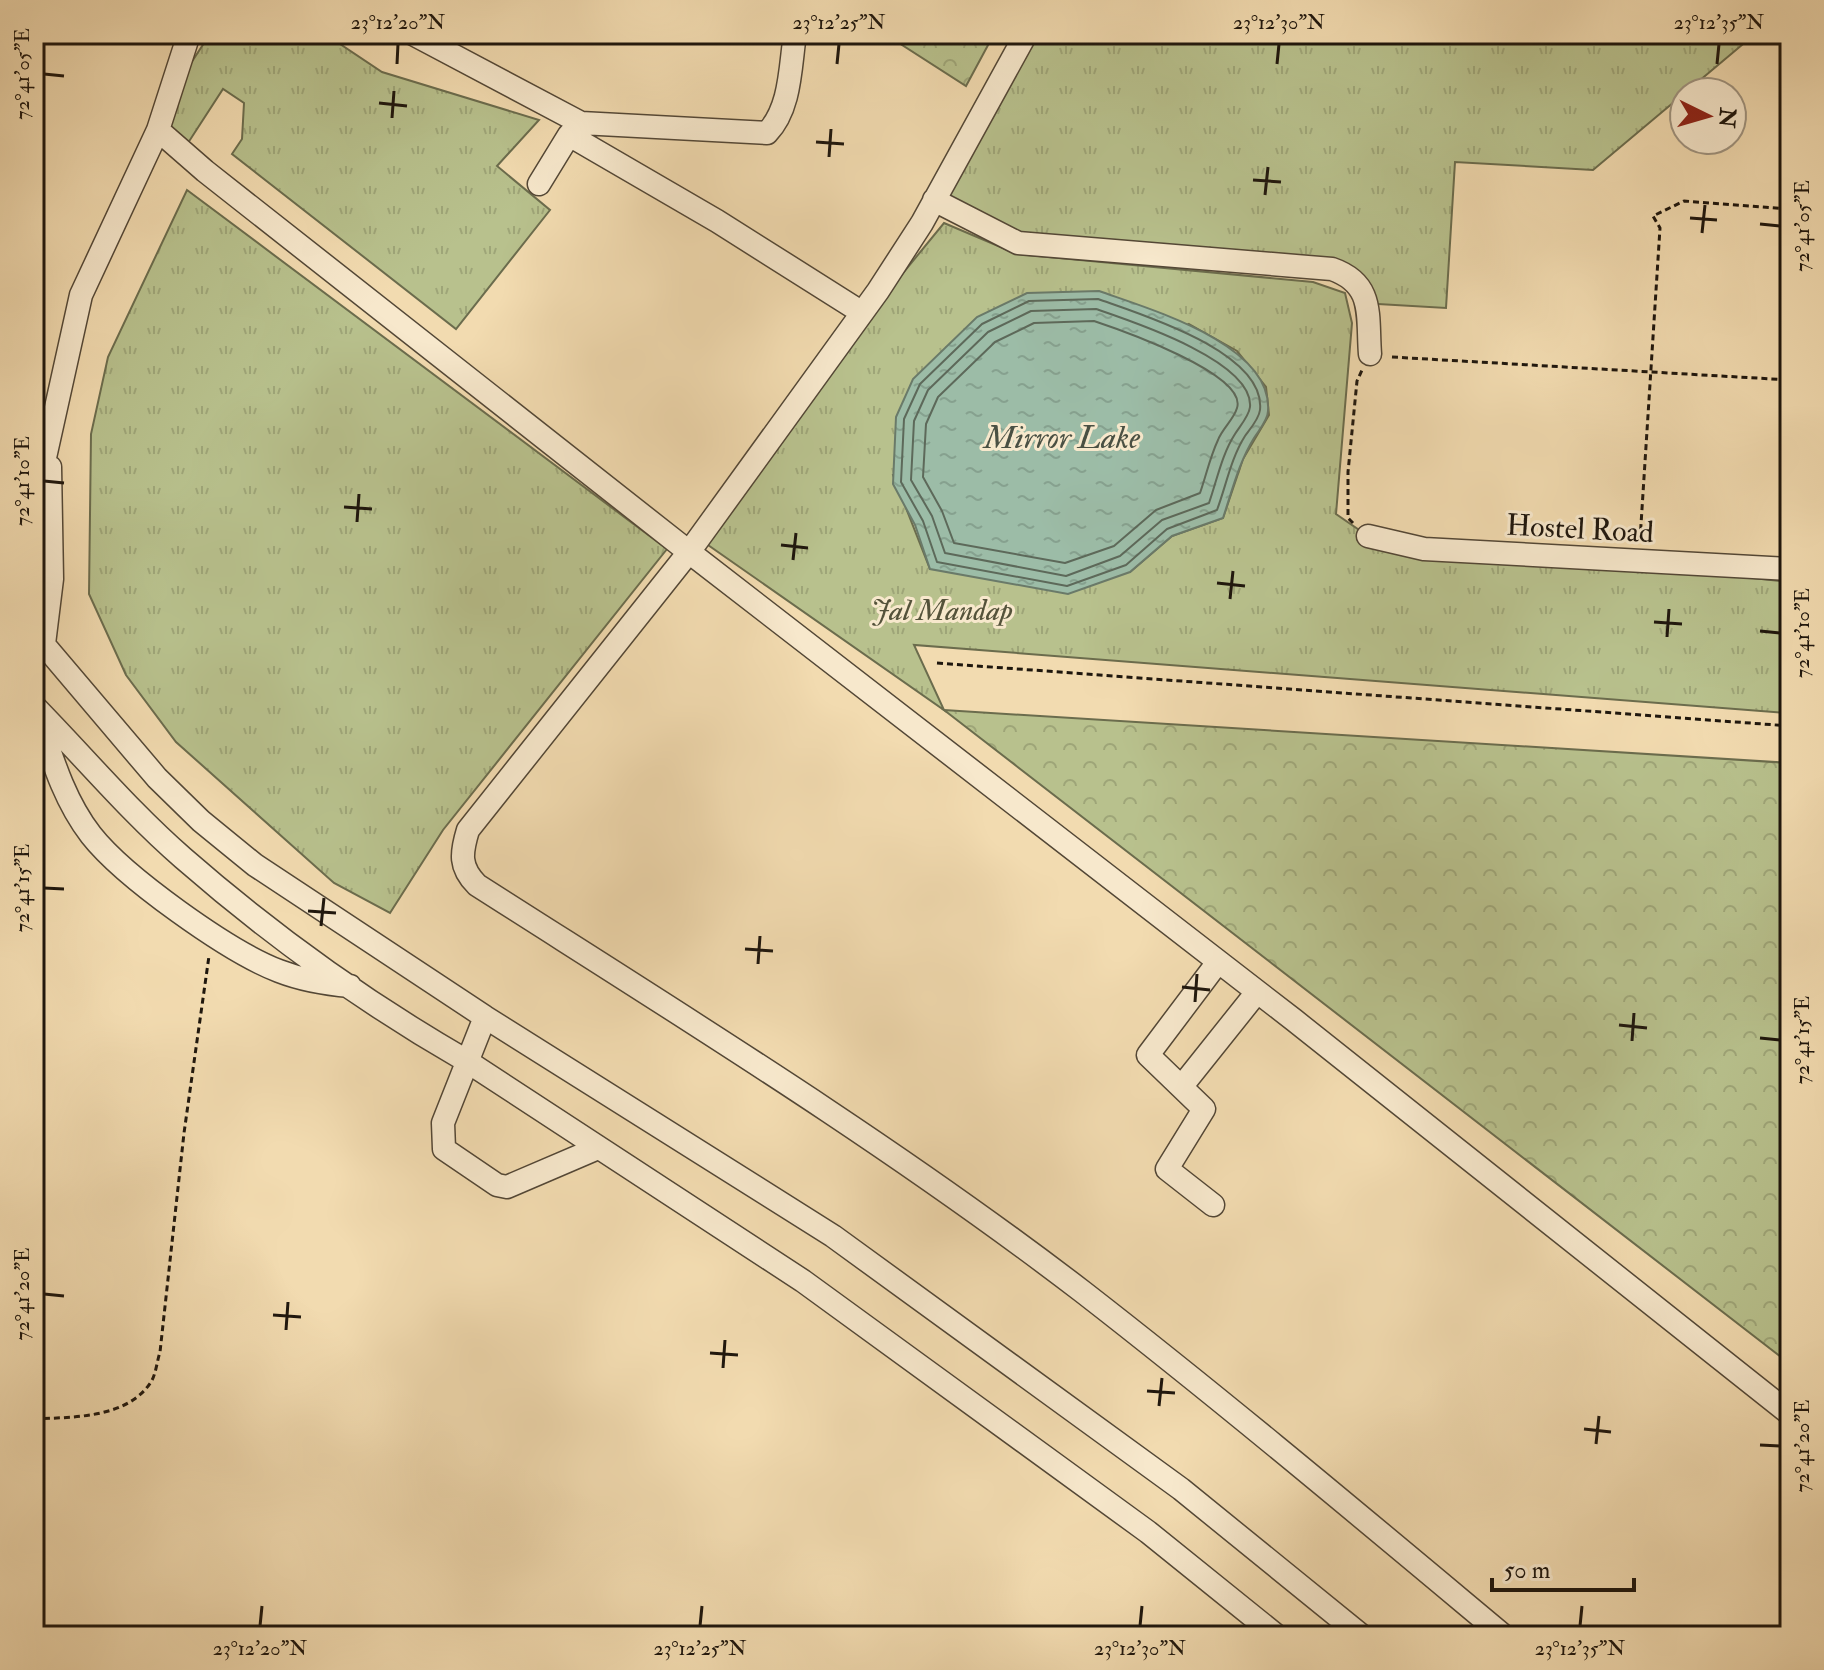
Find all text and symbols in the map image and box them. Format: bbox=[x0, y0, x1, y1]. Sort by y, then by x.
text: 23°12'20"N bbox=[351, 10, 445, 35]
text: 23°12'25"N bbox=[793, 10, 885, 35]
text: 23°12'30"N bbox=[1233, 10, 1325, 35]
text: 23°12'35"N bbox=[1674, 10, 1764, 35]
text: 72°41'05"E bbox=[10, 28, 35, 120]
north arrow bbox=[1668, 76, 1748, 156]
text: N bbox=[1712, 106, 1742, 129]
text: 72°41'05"E bbox=[1790, 180, 1815, 272]
water label: Mirror Lake bbox=[982, 418, 1140, 458]
text: 72°41'10"E bbox=[10, 436, 35, 526]
street label: Hostel Road bbox=[1505, 507, 1655, 551]
text: 72°41'10"E bbox=[1790, 588, 1815, 678]
park label: Jal Mandap bbox=[871, 592, 1013, 629]
text: 72°41'15"E bbox=[10, 844, 35, 932]
text: 72°41'15"E bbox=[1790, 996, 1815, 1084]
text: 72°41'20"E bbox=[10, 1248, 35, 1340]
text: 72°41'20"E bbox=[1790, 1400, 1815, 1492]
scale bar bbox=[1492, 1542, 1634, 1592]
text: 50 m bbox=[1504, 1555, 1551, 1586]
text: 23°12'20"N bbox=[213, 1636, 307, 1661]
text: 23°12'25"N bbox=[654, 1636, 746, 1661]
text: 23°12'30"N bbox=[1094, 1636, 1186, 1661]
text: 23°12'35"N bbox=[1535, 1636, 1625, 1661]

